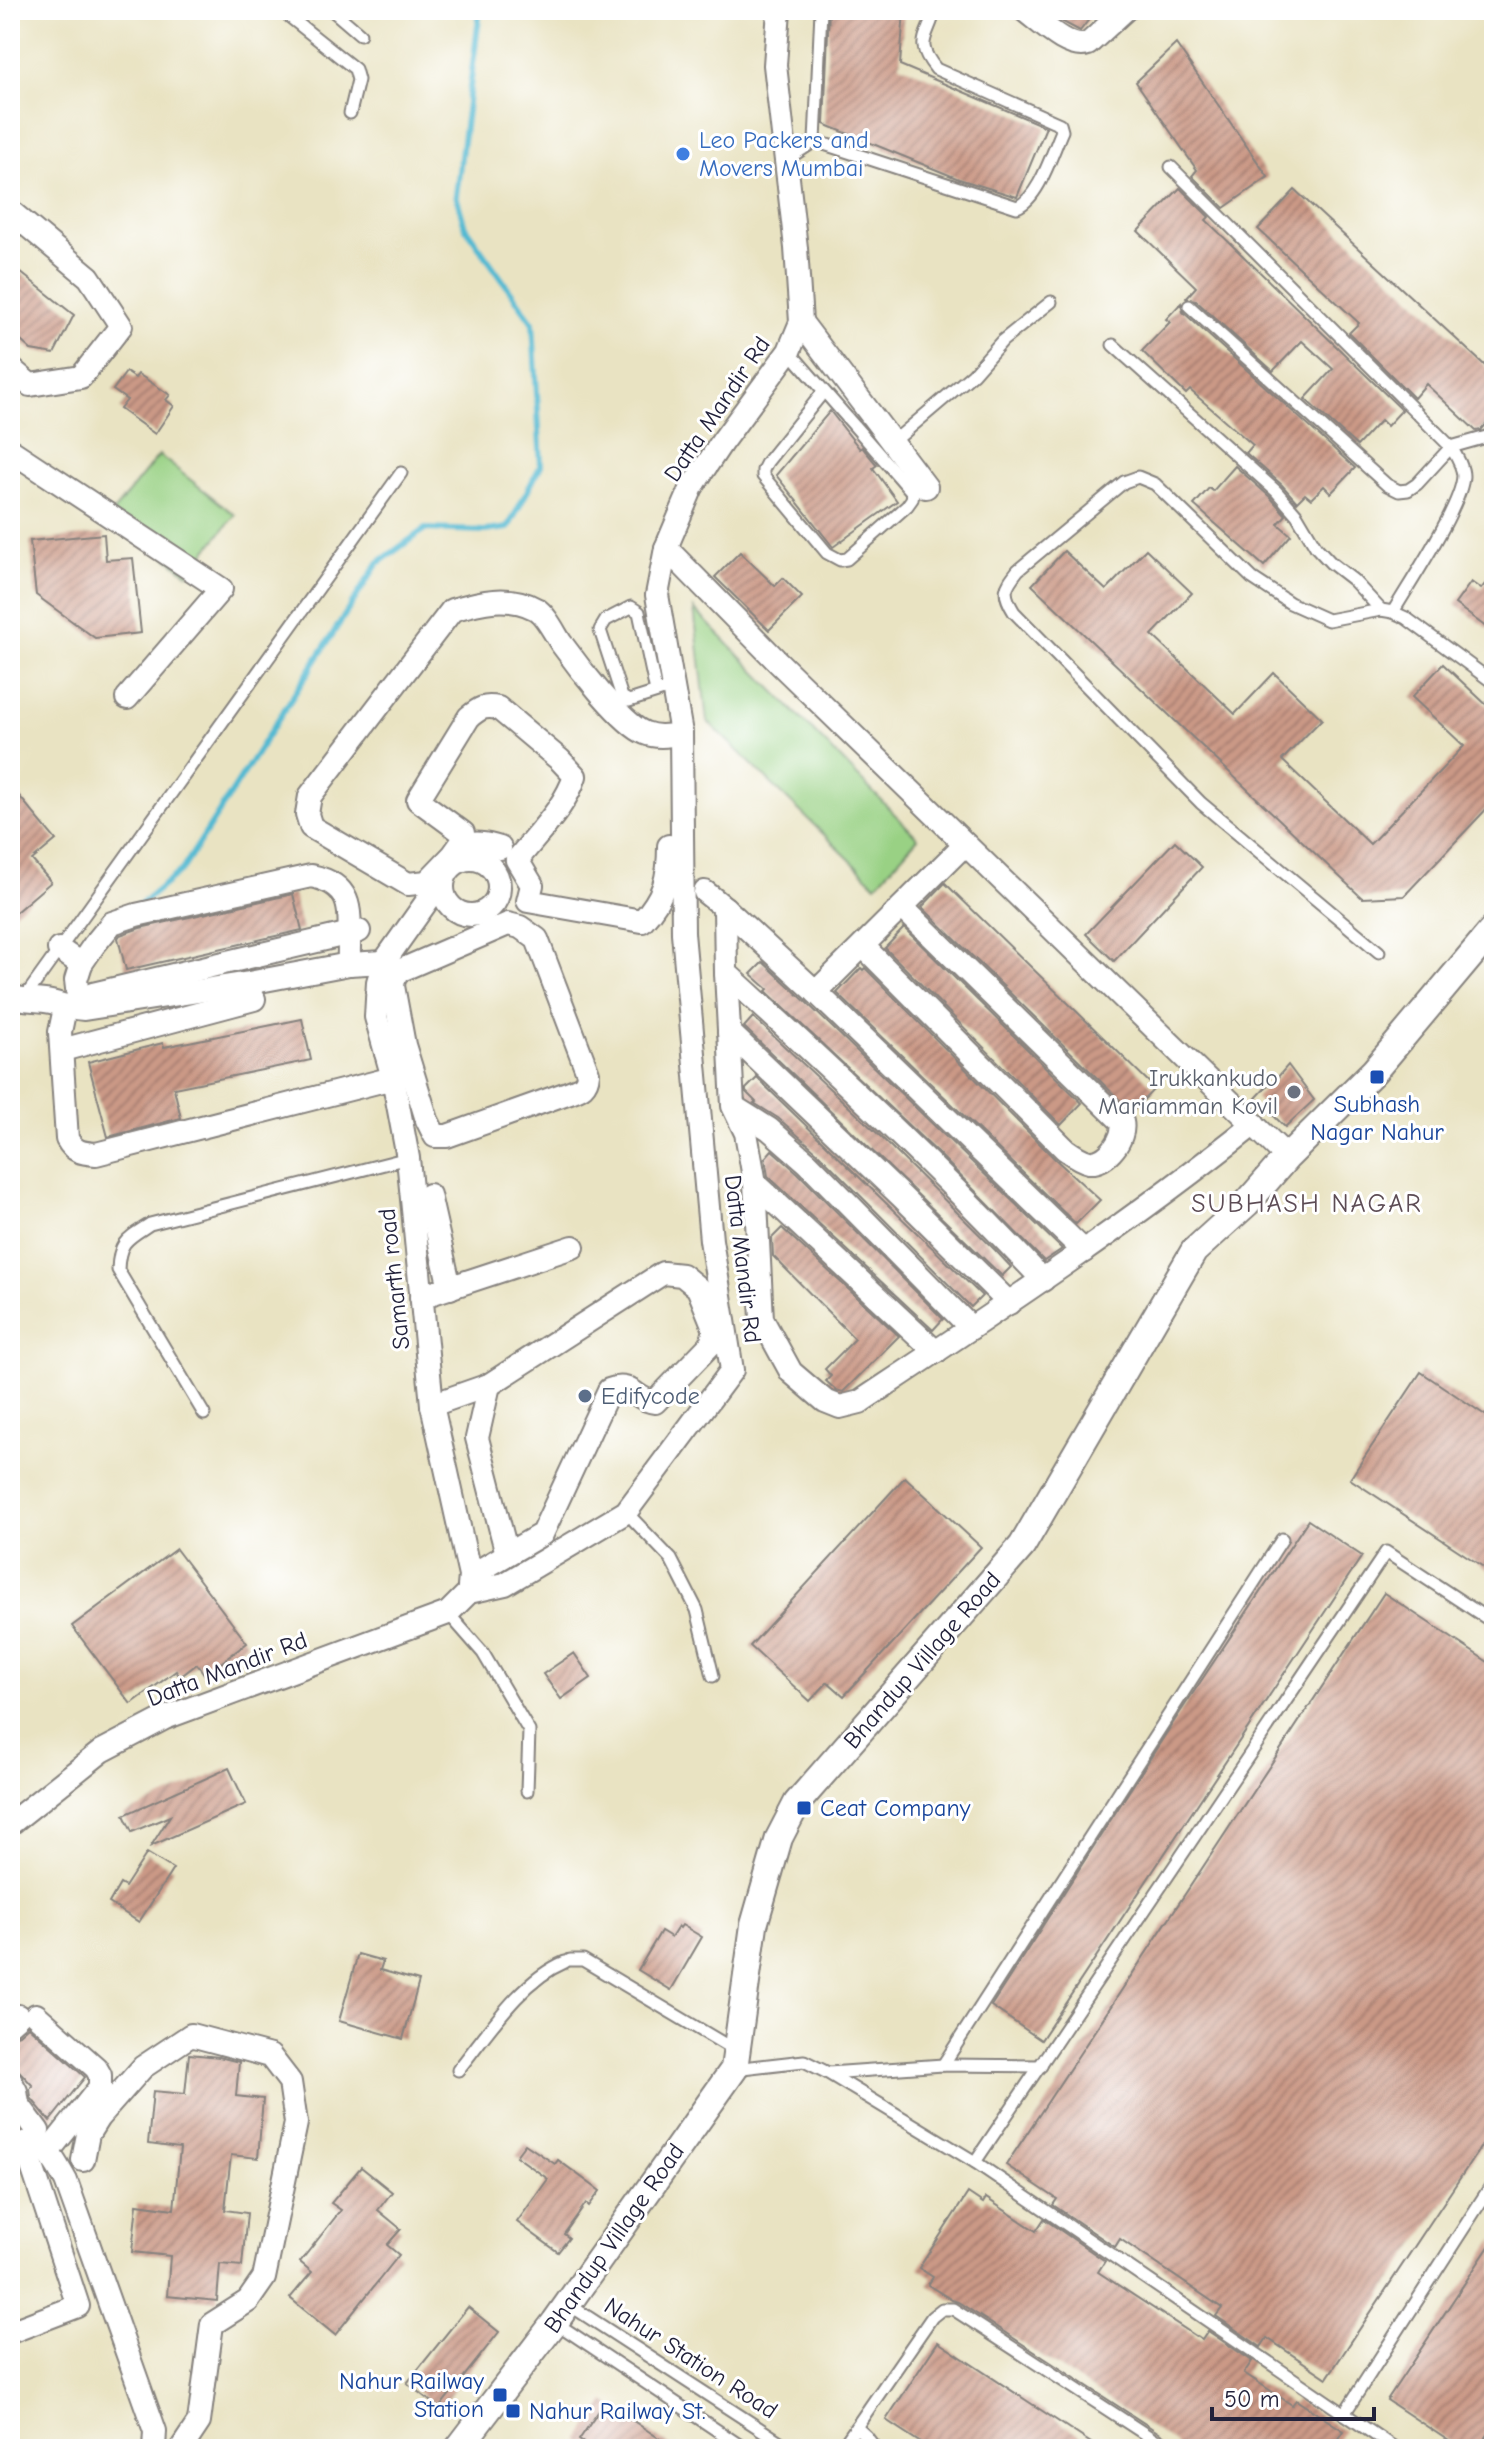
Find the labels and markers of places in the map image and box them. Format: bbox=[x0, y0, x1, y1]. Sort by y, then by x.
place label: Leo Packers and Movers Mumbai bbox=[699, 126, 869, 182]
marker: Leo Packers and Movers Mumbai bbox=[674, 145, 692, 163]
place label: Irukkankudo Mariamman Kovil bbox=[1098, 1064, 1278, 1120]
marker: Subhash Nagar Nahur bbox=[1368, 1068, 1386, 1086]
marker: Irukkankudo Mariamman Kovil bbox=[1285, 1083, 1303, 1101]
place label: Subhash Nagar Nahur bbox=[1310, 1090, 1444, 1146]
place label: Edifycode bbox=[601, 1382, 700, 1410]
marker: Edifycode bbox=[576, 1387, 594, 1405]
place label: Ceat Company bbox=[820, 1794, 971, 1822]
marker: Ceat Company bbox=[795, 1799, 813, 1817]
place label: Nahur Railway Station bbox=[339, 2367, 484, 2423]
marker: Nahur Railway Station bbox=[491, 2386, 509, 2404]
place label: Nahur Railway St. bbox=[529, 2397, 706, 2425]
marker: Nahur Railway St. bbox=[504, 2402, 522, 2420]

